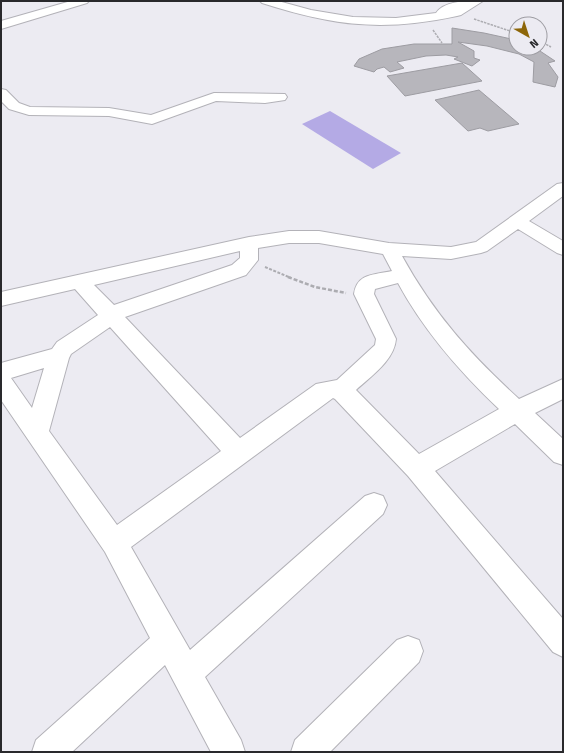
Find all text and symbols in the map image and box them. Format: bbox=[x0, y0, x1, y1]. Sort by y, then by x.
north arrow bbox=[508, 16, 548, 56]
text: N bbox=[527, 36, 541, 51]

